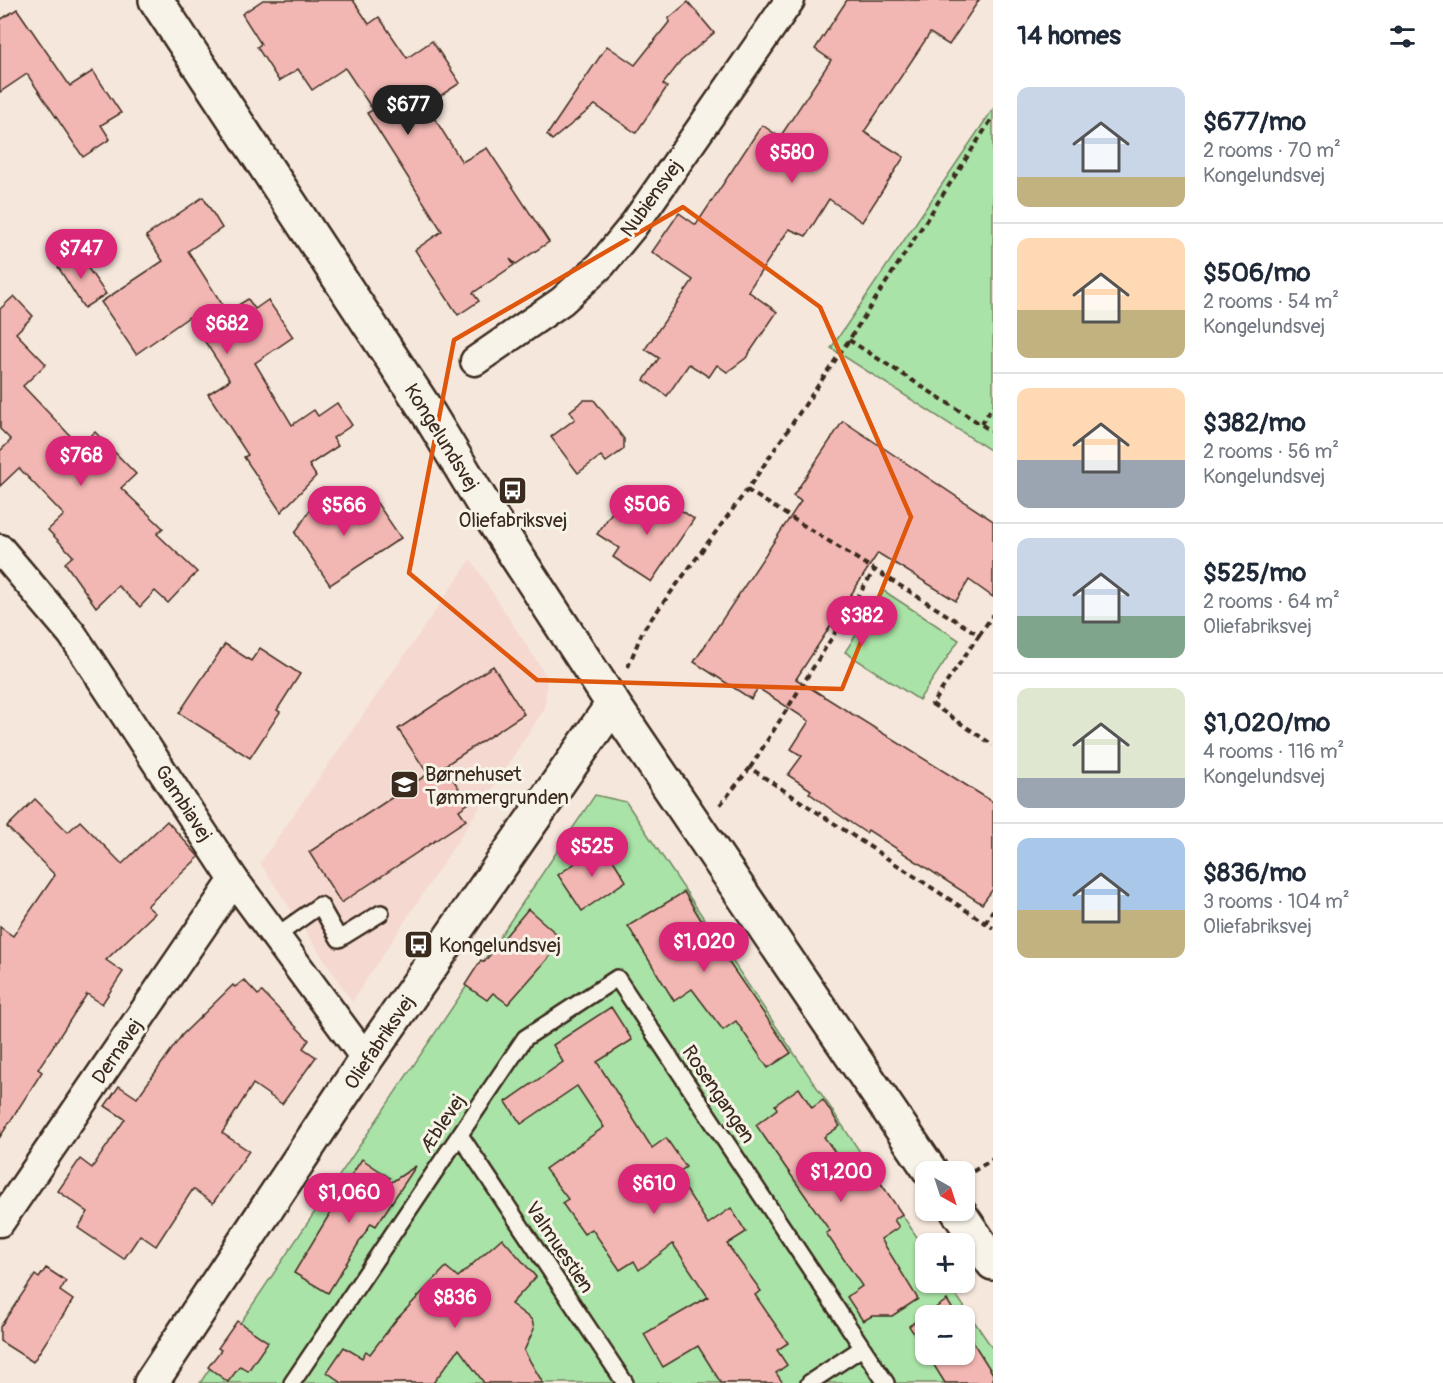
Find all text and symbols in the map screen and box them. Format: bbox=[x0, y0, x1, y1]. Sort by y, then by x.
text: 14 homes bbox=[1017, 20, 1121, 52]
icon: filters bbox=[1386, 20, 1419, 53]
pin: $677 bbox=[372, 85, 444, 136]
text: $677 bbox=[386, 92, 430, 117]
text: $677/mo bbox=[1203, 106, 1306, 138]
icon: home bbox=[1065, 111, 1137, 183]
pin: $580 bbox=[756, 133, 828, 184]
text: 2 rooms · 70 m² bbox=[1203, 138, 1341, 163]
text: $580 bbox=[769, 140, 815, 165]
street label: Nubiensvej bbox=[615, 155, 688, 242]
text: Kongelundsvej bbox=[1203, 163, 1325, 188]
pin: $747 bbox=[45, 229, 117, 280]
text: $747 bbox=[59, 236, 103, 261]
text: $506/mo bbox=[1203, 257, 1310, 289]
icon: home bbox=[1065, 262, 1137, 334]
text: 2 rooms · 54 m² bbox=[1203, 289, 1339, 314]
pin: $682 bbox=[191, 304, 263, 355]
text: $682 bbox=[205, 311, 249, 336]
text: Kongelundsvej bbox=[1203, 314, 1325, 339]
street label: Kongelundsvej bbox=[399, 379, 485, 496]
text: $382/mo bbox=[1203, 407, 1306, 439]
icon: home bbox=[1065, 412, 1137, 484]
pin: $768 bbox=[45, 436, 117, 487]
text: 2 rooms · 56 m² bbox=[1203, 439, 1339, 464]
text: $768 bbox=[59, 443, 103, 468]
text: Kongelundsvej bbox=[1203, 464, 1325, 489]
bus stop icon: Oliefabriksvej bbox=[497, 474, 529, 506]
pin: $506 bbox=[611, 485, 683, 536]
pin: $566 bbox=[308, 486, 380, 537]
text: $506 bbox=[624, 492, 670, 517]
text: $566 bbox=[322, 493, 366, 518]
place label: Oliefabriksvej bbox=[459, 508, 567, 533]
text: $525/mo bbox=[1203, 557, 1306, 589]
icon: home bbox=[1065, 562, 1137, 634]
text: 2 rooms · 64 m² bbox=[1203, 589, 1340, 614]
pin: $382 bbox=[826, 596, 898, 647]
text: $382 bbox=[840, 603, 884, 628]
text: Oliefabriksvej bbox=[1203, 614, 1312, 639]
text: $1,020/mo bbox=[1203, 707, 1330, 739]
icon: home bbox=[1065, 712, 1137, 784]
text: 4 rooms · 116 m² bbox=[1203, 739, 1344, 764]
street label: Gambiavej bbox=[150, 760, 218, 846]
place label: Børnehuset Tømmergrunden bbox=[425, 762, 569, 810]
text: Kongelundsvej bbox=[1203, 764, 1325, 789]
school or university icon: Børnehuset Tømmergrunden bbox=[388, 769, 420, 801]
pin: $525 bbox=[556, 827, 628, 878]
text: $525 bbox=[570, 834, 614, 859]
text: $836/mo bbox=[1203, 857, 1306, 889]
icon: home bbox=[1065, 862, 1137, 934]
text: 3 rooms · 104 m² bbox=[1203, 889, 1350, 914]
text: Oliefabriksvej bbox=[1203, 914, 1312, 939]
pin: $1,020 bbox=[655, 922, 753, 973]
bus stop icon: Kongelundsvej bbox=[402, 929, 434, 961]
text: $1,020 bbox=[673, 929, 735, 954]
place label: Kongelundsvej bbox=[439, 933, 561, 958]
street label: Oliefabriksvej bbox=[339, 990, 420, 1094]
street label: Dernavej bbox=[86, 1014, 148, 1089]
street label: Rosengangen bbox=[677, 1040, 761, 1148]
street label: Æblevej bbox=[414, 1089, 471, 1157]
pin: $1,200 bbox=[792, 1152, 890, 1203]
text: $1,200 bbox=[810, 1159, 872, 1184]
north arrow bbox=[915, 1161, 975, 1221]
map controls bbox=[915, 1161, 975, 1365]
pin: $610 bbox=[618, 1164, 690, 1215]
text: $610 bbox=[632, 1171, 676, 1196]
pin: $1,060 bbox=[300, 1173, 398, 1224]
text: $1,060 bbox=[318, 1180, 380, 1205]
street label: Valmuestien bbox=[520, 1197, 599, 1298]
button: + bbox=[915, 1233, 975, 1293]
pin: $836 bbox=[419, 1278, 491, 1329]
text: $836 bbox=[433, 1285, 477, 1310]
button: − bbox=[915, 1305, 975, 1365]

